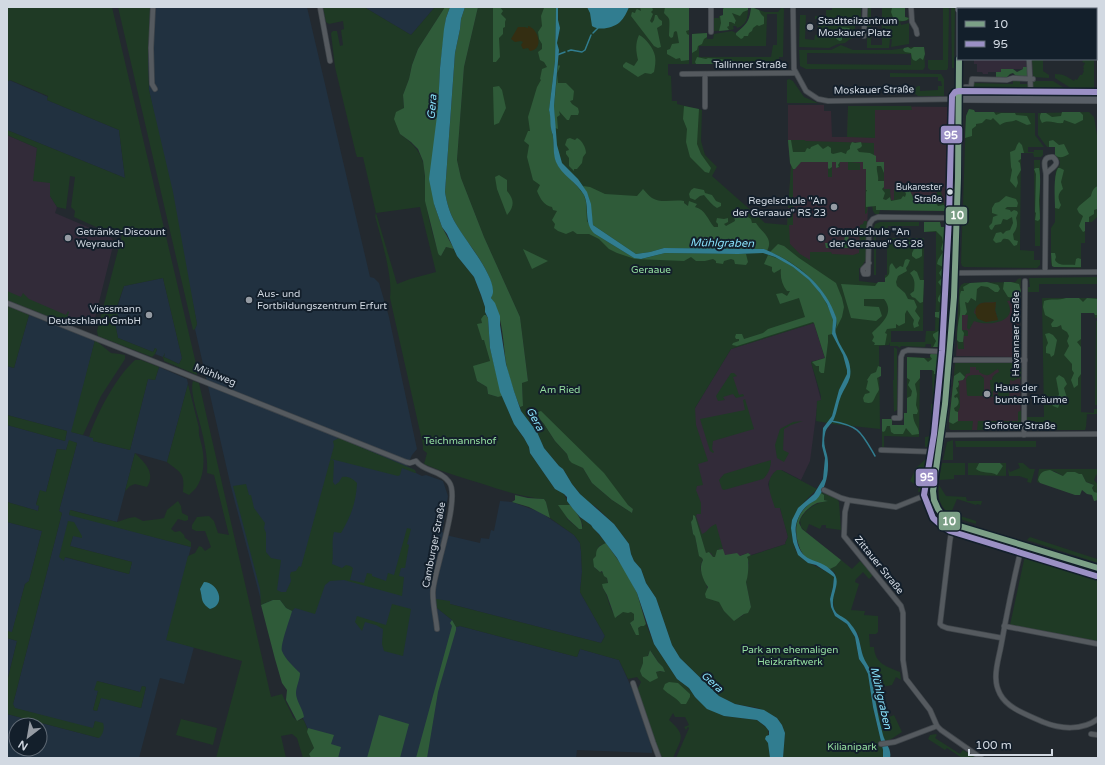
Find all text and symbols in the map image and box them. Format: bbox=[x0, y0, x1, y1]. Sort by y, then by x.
legend bbox=[957, 8, 1097, 60]
place label: Stadtteilzentrum Moskauer Platz bbox=[818, 15, 897, 39]
text: 10 bbox=[993, 17, 1009, 31]
marker: Stadtteilzentrum Moskauer Platz bbox=[805, 22, 815, 32]
text: 95 bbox=[993, 37, 1008, 51]
street label: Tallinner Straße bbox=[713, 59, 787, 71]
street label: Moskauer Straße bbox=[834, 83, 915, 97]
water label: Gera bbox=[424, 93, 440, 120]
line badge: 95 bbox=[940, 125, 963, 144]
text: 95 bbox=[944, 129, 958, 142]
place label: Bukarester Straße bbox=[896, 182, 943, 205]
marker: Bukarester Straße bbox=[945, 187, 955, 197]
place label: Regelschule "An der Geraaue" RS 23 bbox=[732, 195, 826, 219]
marker: Regelschule "An der Geraaue" RS 23 bbox=[829, 202, 839, 212]
line badge: 10 bbox=[945, 206, 968, 225]
text: 10 bbox=[950, 209, 964, 222]
place label: Getränke-Discount Weyrauch bbox=[76, 226, 166, 250]
place label: Grundschule "An der Geraaue" GS 28 bbox=[829, 226, 923, 250]
marker: Getränke-Discount Weyrauch bbox=[63, 233, 73, 243]
marker: Grundschule "An der Geraaue" GS 28 bbox=[816, 233, 826, 243]
water label: Mühlgraben bbox=[690, 236, 754, 250]
park label: Geraaue bbox=[631, 264, 671, 276]
place label: Aus- und Fortbildungszentrum Erfurt bbox=[257, 288, 387, 312]
street label: Havannaer Straße bbox=[1010, 291, 1022, 376]
marker: Aus- und Fortbildungszentrum Erfurt bbox=[244, 295, 254, 305]
place label: Viessmann Deutschland GmbH bbox=[48, 303, 141, 327]
marker: Viessmann Deutschland GmbH bbox=[144, 310, 154, 320]
street label: Mühlweg bbox=[192, 361, 238, 389]
place label: Haus der bunten Träume bbox=[995, 382, 1068, 406]
park label: Am Ried bbox=[540, 384, 580, 396]
marker: Haus der bunten Träume bbox=[982, 389, 992, 399]
water label: Gera bbox=[523, 405, 547, 434]
street label: Sofioter Straße bbox=[984, 420, 1056, 432]
park label: Teichmannshof bbox=[424, 435, 497, 447]
line badge: 95 bbox=[915, 468, 938, 487]
text: 95 bbox=[920, 471, 934, 484]
street label: Camburger Straße bbox=[420, 501, 448, 589]
line badge: 10 bbox=[938, 511, 961, 531]
text: 10 bbox=[942, 515, 956, 528]
street label: Zittauer Straße bbox=[852, 534, 906, 597]
park label: Park am ehemaligen Heizkraftwerk bbox=[742, 644, 838, 668]
water label: Mühlgraben bbox=[867, 665, 895, 731]
water label: Gera bbox=[698, 669, 726, 696]
north arrow bbox=[8, 717, 48, 757]
scale bar bbox=[969, 731, 1052, 757]
text: N bbox=[16, 737, 30, 753]
text: 100 m bbox=[975, 738, 1012, 752]
park label: Kilianipark bbox=[827, 741, 877, 753]

